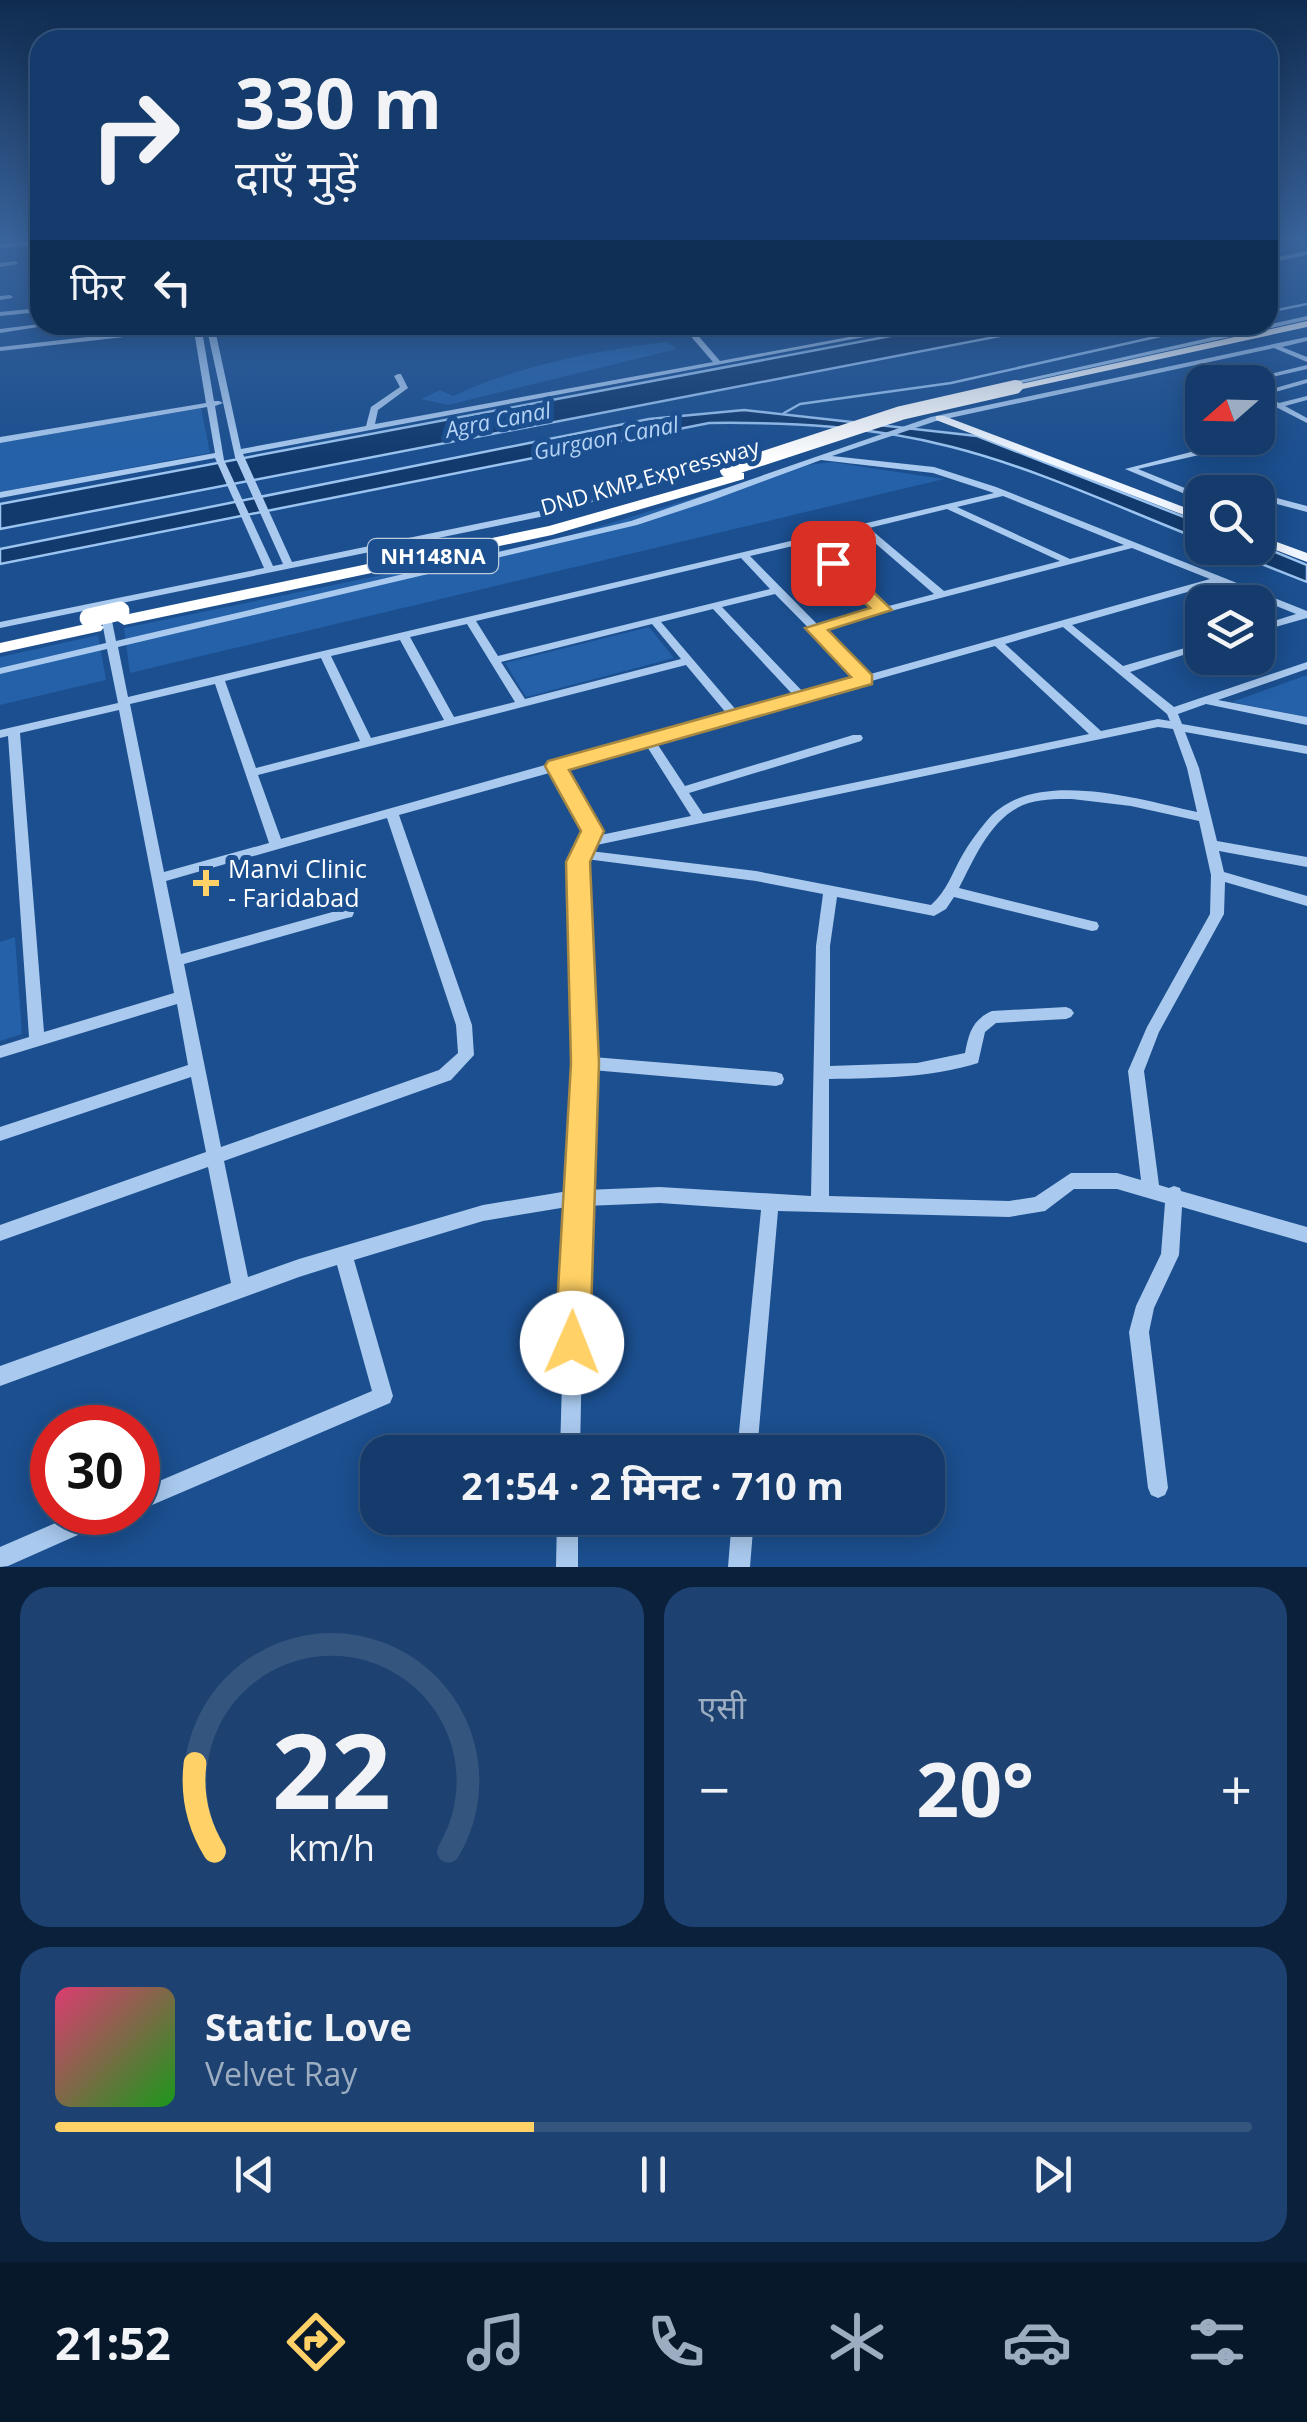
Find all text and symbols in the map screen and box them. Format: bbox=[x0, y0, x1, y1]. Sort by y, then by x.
text: 330 m bbox=[235, 54, 442, 150]
icon: right bbox=[70, 70, 200, 200]
text: दाएँ मुड़ें bbox=[235, 145, 358, 206]
text: फिर bbox=[70, 259, 125, 311]
icon: left bbox=[145, 260, 200, 315]
north arrow bbox=[1185, 365, 1275, 455]
map controls bbox=[1185, 365, 1275, 675]
water label: Agra Canal bbox=[441, 394, 553, 444]
water label: Gurgaon Canal bbox=[531, 408, 681, 466]
street label: DND KMP Expressway bbox=[537, 430, 764, 522]
button: search bbox=[1185, 475, 1275, 565]
pin bbox=[791, 521, 876, 606]
icon: arrive bbox=[806, 536, 861, 591]
road number: NH148NA bbox=[368, 539, 498, 573]
button: layers bbox=[1185, 585, 1275, 675]
place label: Manvi Clinic - Faridabad bbox=[228, 851, 367, 914]
marker: Manvi Clinic - Faridabad bbox=[193, 870, 219, 896]
position arrow bbox=[520, 1291, 624, 1395]
speed limit sign: 30 bbox=[30, 1405, 160, 1535]
text: 21:54 · 2 मिनट · 710 m bbox=[461, 1459, 844, 1511]
text: एसी bbox=[699, 1685, 746, 1728]
text: 22 bbox=[272, 1698, 391, 1839]
text: 20° bbox=[916, 1737, 1034, 1839]
text: − bbox=[699, 1751, 730, 1826]
text: + bbox=[1221, 1751, 1252, 1826]
text: km/h bbox=[288, 1823, 375, 1871]
text: Static Love bbox=[205, 2000, 412, 2052]
text: Velvet Ray bbox=[205, 2052, 357, 2095]
icon: previous bbox=[227, 2147, 282, 2202]
icon: pause bbox=[626, 2147, 681, 2202]
icon: next bbox=[1025, 2147, 1080, 2202]
icon: directions bbox=[281, 2307, 351, 2377]
icon: music bbox=[461, 2307, 531, 2377]
icon: phone bbox=[641, 2307, 711, 2377]
icon: climate bbox=[822, 2307, 892, 2377]
icon: car bbox=[1002, 2307, 1072, 2377]
icon: filters bbox=[1182, 2307, 1252, 2377]
text: 21:52 bbox=[55, 2312, 171, 2373]

